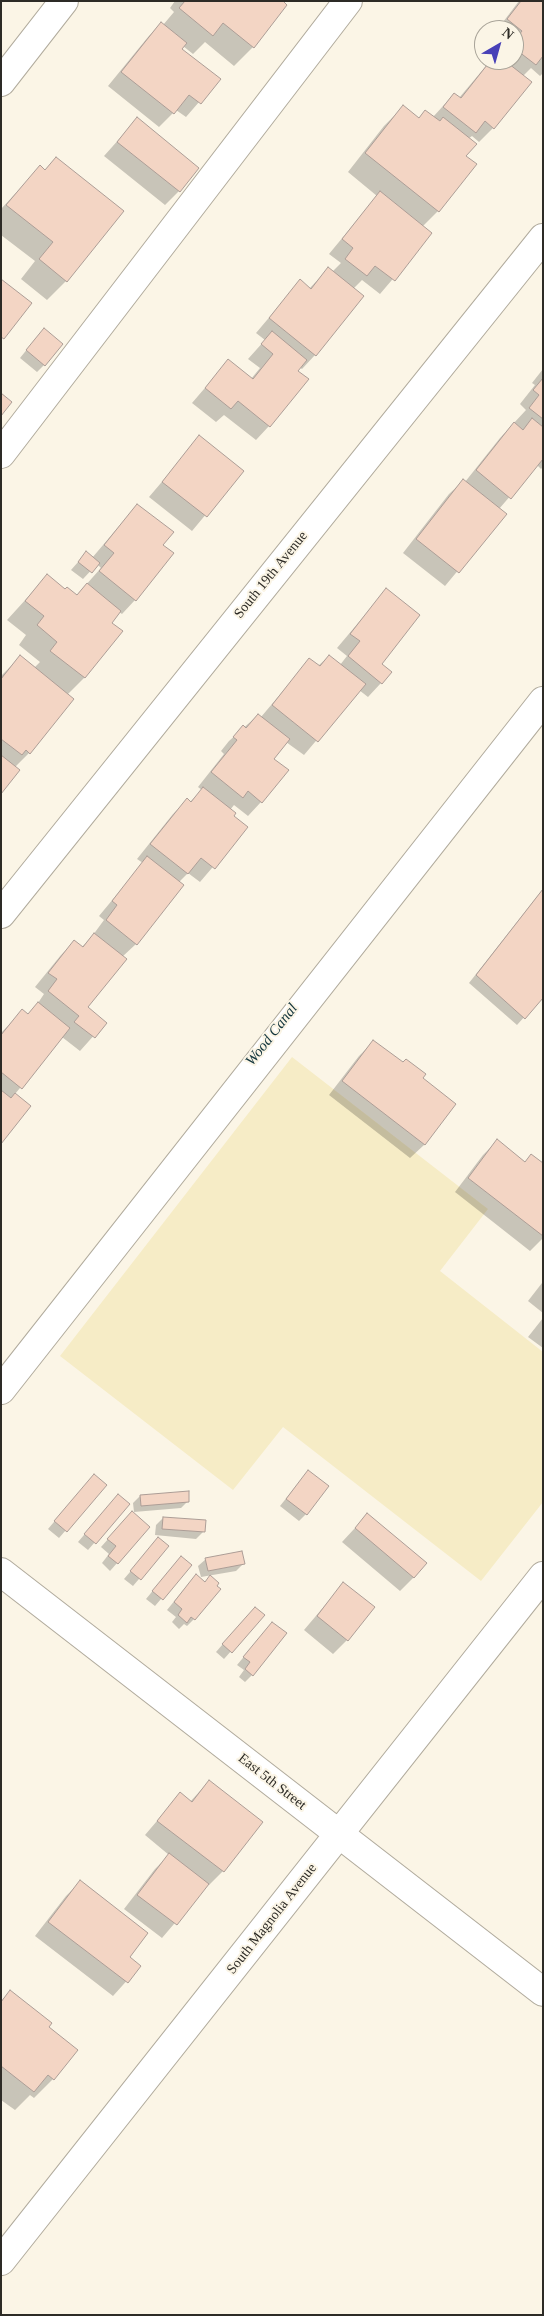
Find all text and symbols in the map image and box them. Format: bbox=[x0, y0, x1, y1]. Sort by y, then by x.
north arrow bbox=[474, 20, 524, 70]
text: N bbox=[499, 25, 517, 43]
street label: South 19th Avenue bbox=[231, 528, 311, 622]
water label: Wood Canal bbox=[242, 1000, 302, 1070]
street label: East 5th Street bbox=[235, 1750, 309, 1814]
street label: South Magnolia Avenue bbox=[224, 1860, 320, 1978]

